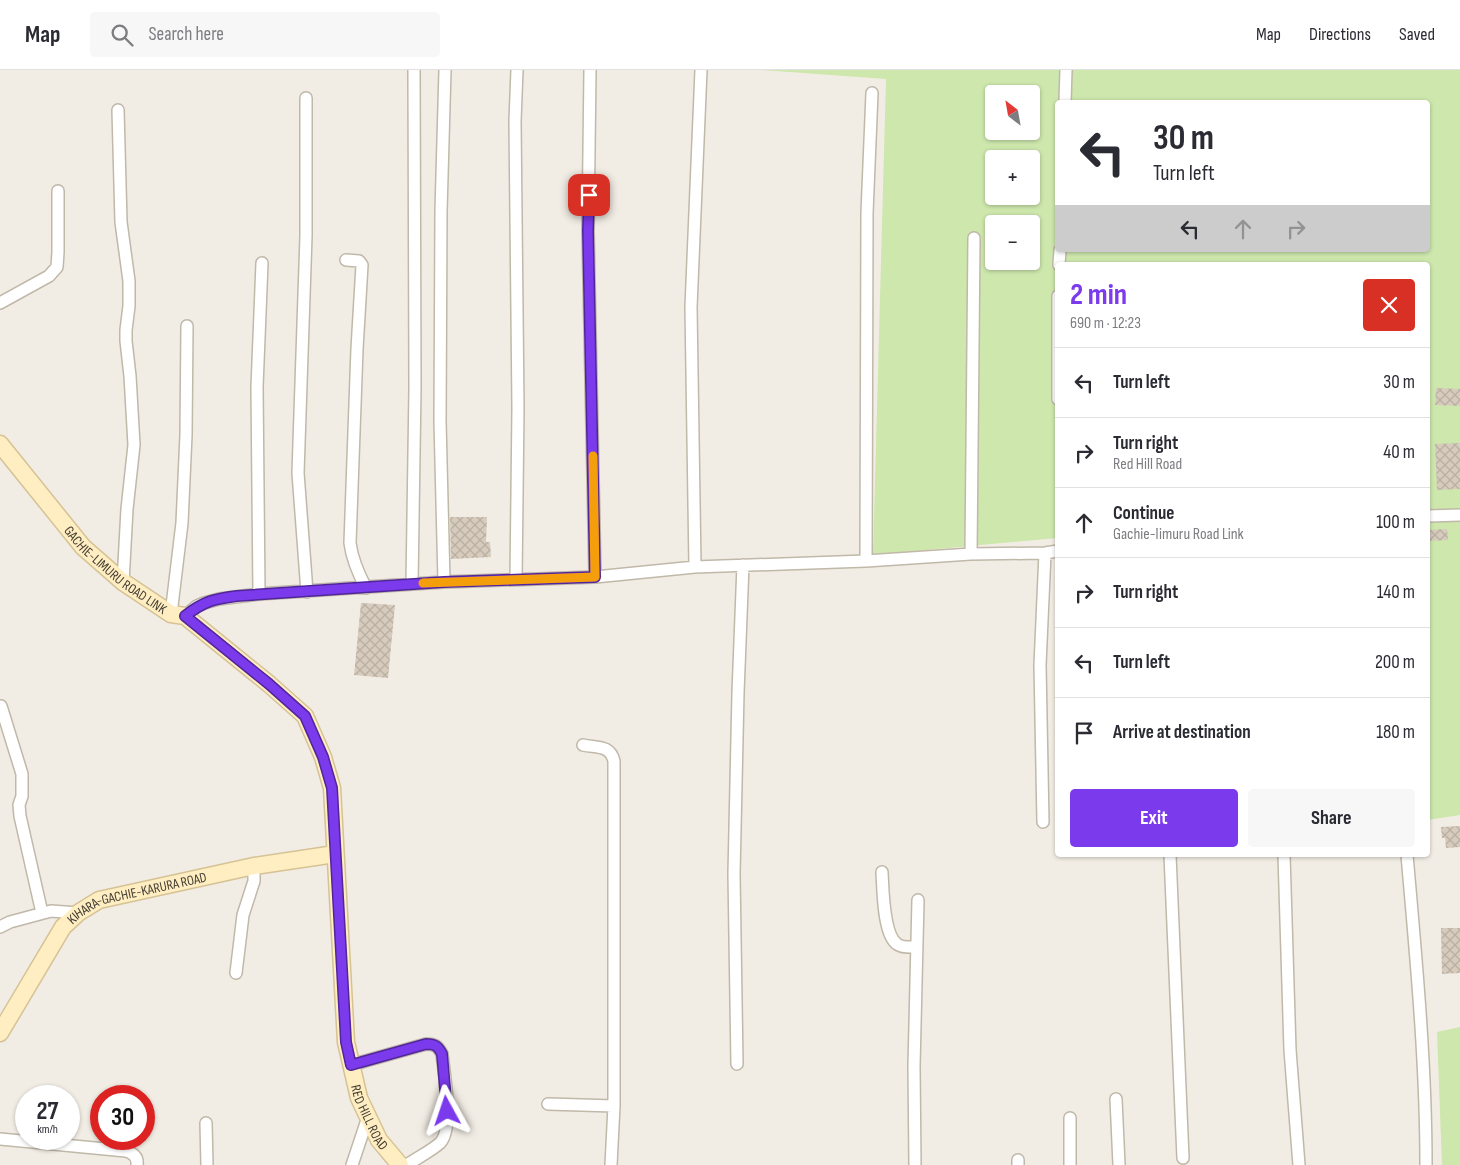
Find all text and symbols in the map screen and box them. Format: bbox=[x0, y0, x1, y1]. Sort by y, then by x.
search box bbox=[90, 12, 440, 57]
text: Map bbox=[25, 20, 60, 49]
icon: search bbox=[108, 21, 136, 49]
text: Search here bbox=[148, 23, 224, 46]
text: Map bbox=[1256, 24, 1281, 45]
text: Directions bbox=[1309, 24, 1371, 45]
text: Saved bbox=[1399, 24, 1435, 45]
north arrow bbox=[985, 85, 1040, 140]
map controls bbox=[985, 85, 1040, 270]
text: 30 m bbox=[1153, 117, 1214, 160]
icon: left bbox=[1070, 120, 1135, 185]
button: + bbox=[985, 150, 1040, 205]
text: Turn left bbox=[1153, 160, 1215, 187]
pin bbox=[568, 174, 610, 216]
icon: arrive bbox=[575, 181, 603, 209]
button: − bbox=[985, 215, 1040, 270]
icon: left bbox=[1176, 215, 1204, 243]
icon: ahead bbox=[1229, 215, 1257, 243]
icon: right bbox=[1282, 215, 1310, 243]
text: 2 min bbox=[1070, 277, 1127, 313]
button: close bbox=[1363, 279, 1415, 331]
text: 690 m · 12:23 bbox=[1070, 314, 1141, 333]
icon: left bbox=[1070, 369, 1098, 397]
text: Turn left bbox=[1113, 371, 1170, 394]
text: 30 m bbox=[1383, 371, 1415, 394]
text: Turn right bbox=[1113, 432, 1178, 455]
icon: right bbox=[1070, 439, 1098, 467]
text: 40 m bbox=[1383, 441, 1415, 464]
text: Red Hill Road bbox=[1113, 455, 1182, 474]
text: Continue bbox=[1113, 502, 1174, 525]
icon: ahead bbox=[1070, 509, 1098, 537]
text: 100 m bbox=[1376, 511, 1415, 534]
street label: GACHIE-LIMURU ROAD LINK bbox=[61, 522, 171, 618]
text: Gachie-limuru Road Link bbox=[1113, 525, 1244, 544]
icon: right bbox=[1070, 579, 1098, 607]
text: Turn right bbox=[1113, 581, 1178, 604]
text: 140 m bbox=[1377, 581, 1415, 604]
icon: left bbox=[1070, 649, 1098, 677]
text: Turn left bbox=[1113, 651, 1170, 674]
text: 200 m bbox=[1375, 651, 1415, 674]
icon: arrive bbox=[1070, 719, 1098, 747]
text: Arrive at destination bbox=[1113, 721, 1251, 744]
text: 180 m bbox=[1376, 721, 1415, 744]
button: Exit bbox=[1070, 789, 1238, 847]
button: Share bbox=[1248, 789, 1415, 847]
street label: KIHARA-GACHIE-KARURA ROAD bbox=[63, 868, 208, 927]
street label: RED HILL ROAD bbox=[348, 1083, 392, 1153]
position arrow bbox=[420, 1084, 472, 1136]
speed limit sign: 30 bbox=[90, 1085, 155, 1150]
text: 27 bbox=[37, 1096, 58, 1127]
text: km/h bbox=[37, 1122, 58, 1137]

